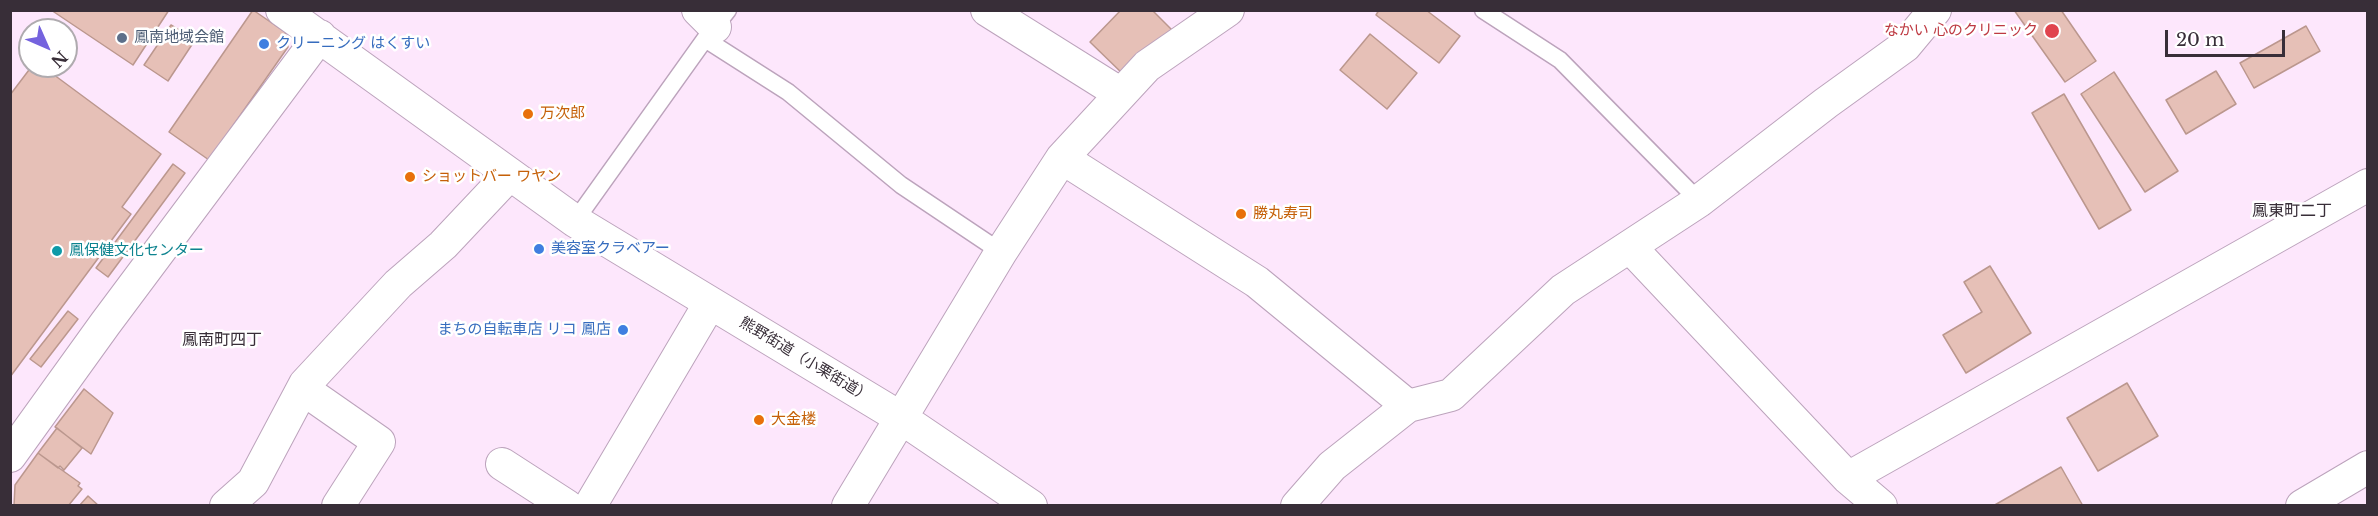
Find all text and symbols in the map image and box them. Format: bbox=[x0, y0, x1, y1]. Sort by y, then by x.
north arrow bbox=[18, 18, 78, 78]
scale bar bbox=[2168, 18, 2288, 56]
place label: なかい 心のクリニック bbox=[1884, 22, 2038, 40]
marker: なかい 心のクリニック bbox=[2043, 22, 2061, 40]
place label: 鳳南地域会館 bbox=[134, 29, 224, 47]
text: 20 m bbox=[2176, 29, 2224, 51]
marker: 鳳南地域会館 bbox=[115, 31, 129, 45]
place label: クリーニング はくすい bbox=[276, 35, 430, 53]
marker: クリーニング はくすい bbox=[257, 37, 271, 51]
text: N bbox=[47, 47, 72, 72]
place label: 万次郎 bbox=[540, 105, 585, 123]
marker: 万次郎 bbox=[521, 107, 535, 121]
place label: ショットバー ワヤン bbox=[422, 168, 561, 186]
marker: ショットバー ワヤン bbox=[403, 170, 417, 184]
district label: 鳳東町二丁 bbox=[2252, 201, 2332, 221]
place label: 勝丸寿司 bbox=[1253, 205, 1313, 223]
marker: 勝丸寿司 bbox=[1234, 207, 1248, 221]
place label: 美容室クラベアー bbox=[551, 240, 670, 258]
place label: 鳳保健文化センター bbox=[69, 242, 204, 260]
marker: 美容室クラベアー bbox=[532, 242, 546, 256]
marker: 鳳保健文化センター bbox=[50, 244, 64, 258]
street label: 熊野街道（小栗街道） bbox=[736, 314, 874, 406]
place label: まちの自転車店 リコ 鳳店 bbox=[437, 321, 611, 339]
marker: まちの自転車店 リコ 鳳店 bbox=[616, 323, 630, 337]
district label: 鳳南町四丁 bbox=[182, 330, 262, 350]
place label: 大金楼 bbox=[771, 411, 816, 429]
marker: 大金楼 bbox=[752, 413, 766, 427]

